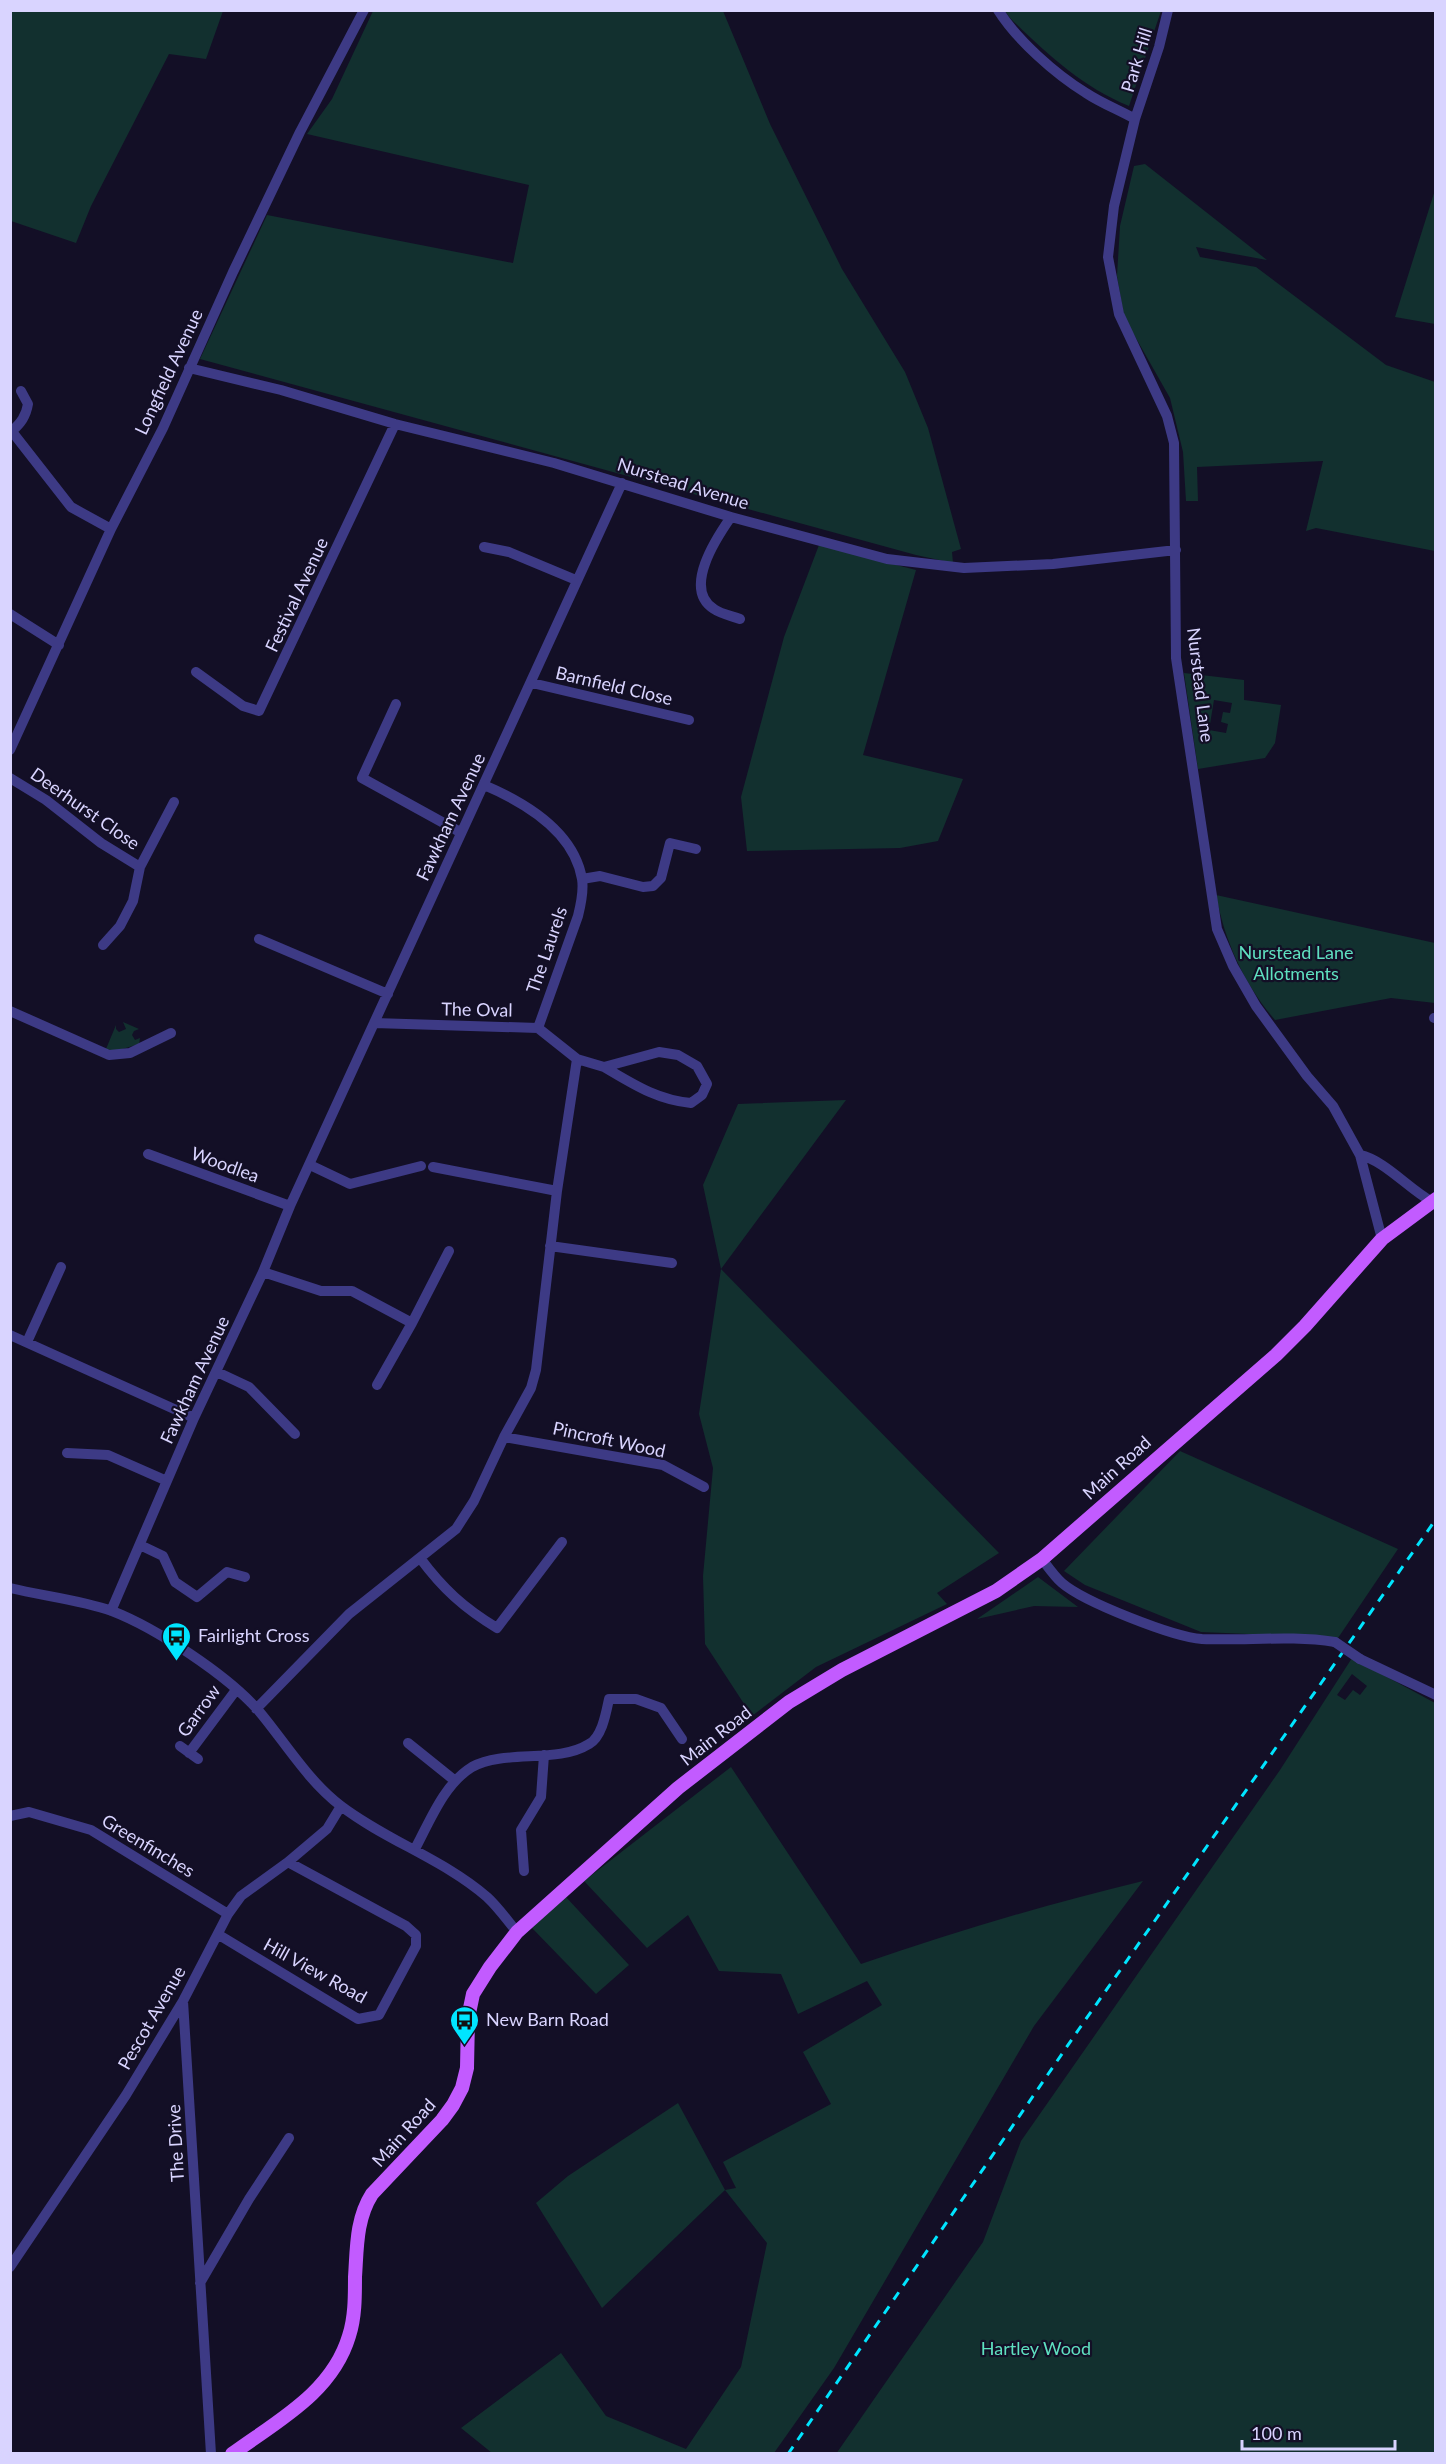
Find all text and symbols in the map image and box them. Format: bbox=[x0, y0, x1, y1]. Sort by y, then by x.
street label: Park Hill bbox=[1116, 25, 1156, 95]
street label: Longfield Avenue bbox=[129, 305, 207, 438]
street label: Nurstead Avenue bbox=[615, 453, 752, 514]
street label: Festival Avenue bbox=[260, 534, 332, 655]
street label: Nurstead Lane bbox=[1183, 626, 1219, 743]
street label: Barnfield Close bbox=[554, 661, 675, 709]
street label: Fawkham Avenue bbox=[411, 749, 489, 884]
street label: Deerhurst Close bbox=[27, 762, 144, 854]
street label: The Laurels bbox=[521, 903, 571, 996]
park label: Nurstead Lane Allotments bbox=[1238, 941, 1354, 984]
street label: The Oval bbox=[441, 997, 513, 1021]
street label: Woodlea bbox=[188, 1142, 262, 1187]
street label: Fawkham Avenue bbox=[155, 1312, 233, 1447]
street label: Pincroft Wood bbox=[551, 1416, 668, 1462]
street label: Main Road bbox=[1078, 1431, 1155, 1504]
bus stop icon: Fairlight Cross bbox=[161, 1620, 193, 1662]
place label: Fairlight Cross bbox=[198, 1624, 310, 1646]
street label: Garrow bbox=[172, 1680, 224, 1741]
street label: Main Road bbox=[675, 1701, 755, 1770]
street label: Greenfinches bbox=[98, 1809, 199, 1882]
street label: Hill View Road bbox=[260, 1933, 371, 2008]
street label: Pescot Avenue bbox=[113, 1962, 190, 2073]
bus stop icon: New Barn Road bbox=[449, 2004, 481, 2046]
place label: New Barn Road bbox=[486, 2008, 609, 2030]
street label: Main Road bbox=[367, 2094, 440, 2171]
street label: The Drive bbox=[162, 2104, 188, 2182]
park label: Hartley Wood bbox=[981, 2337, 1091, 2359]
scale bar bbox=[1242, 2413, 1395, 2451]
text: 100 m bbox=[1251, 2422, 1302, 2444]

